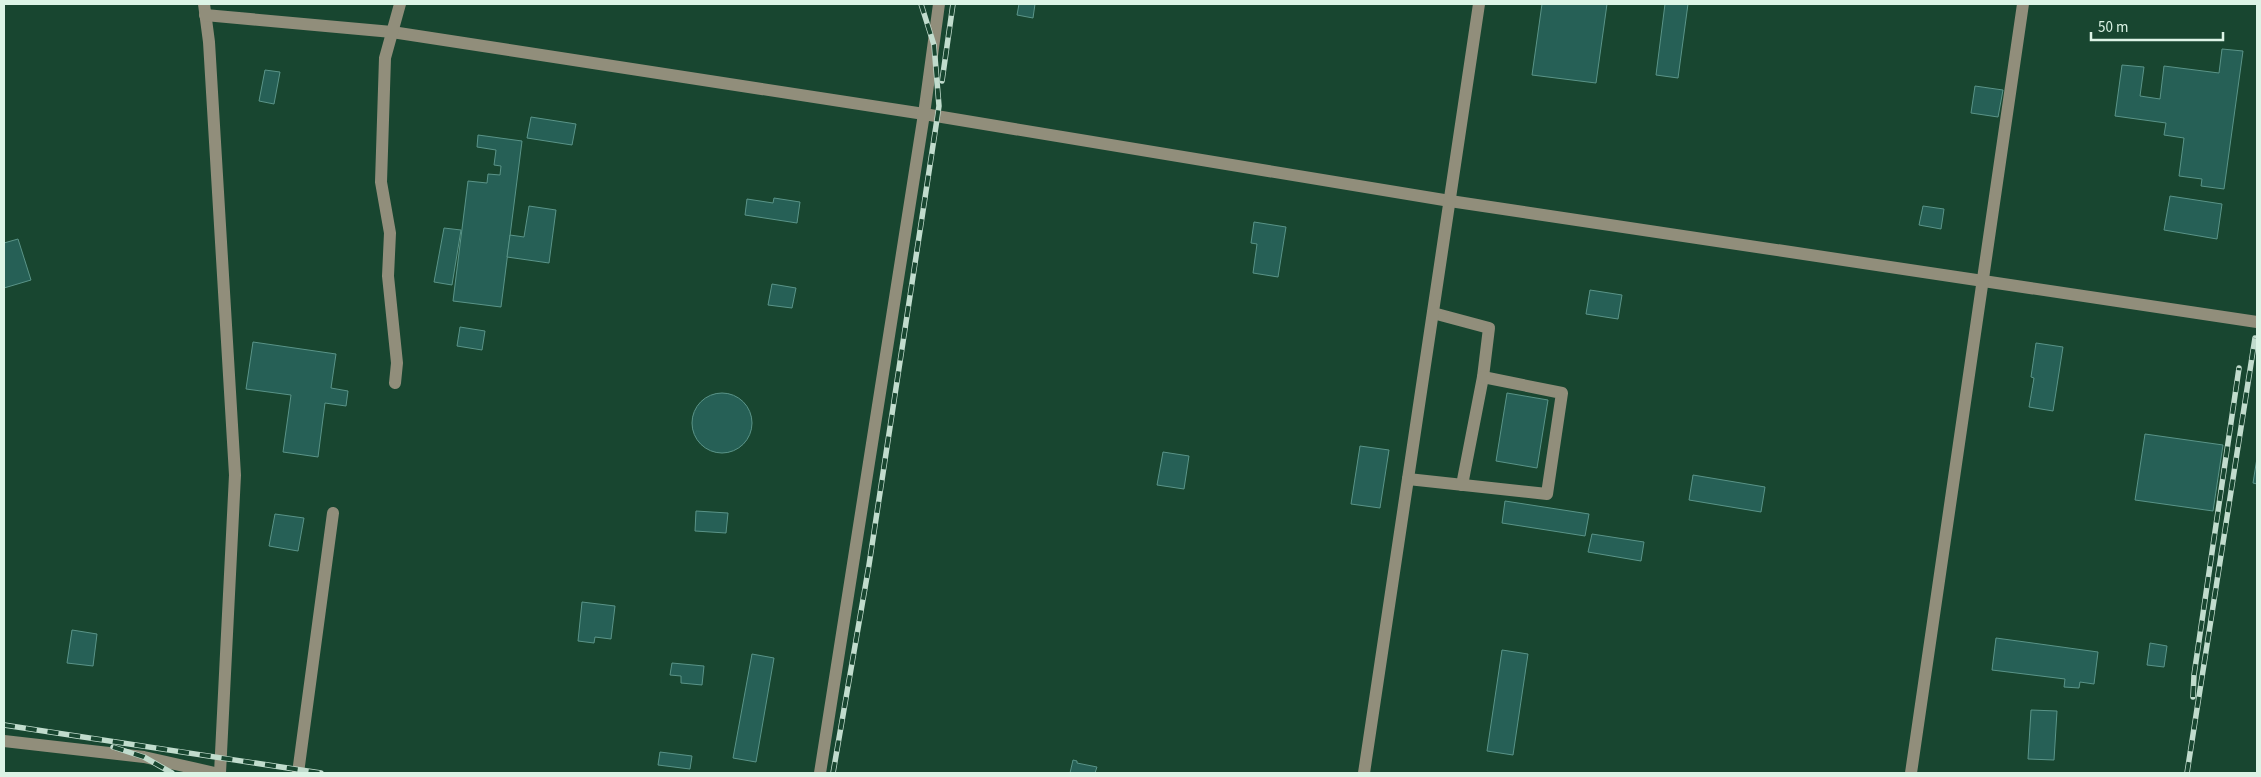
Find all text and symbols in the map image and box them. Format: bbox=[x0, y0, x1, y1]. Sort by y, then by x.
scale bar bbox=[2091, 10, 2224, 42]
text: 50 m bbox=[2098, 17, 2128, 38]

